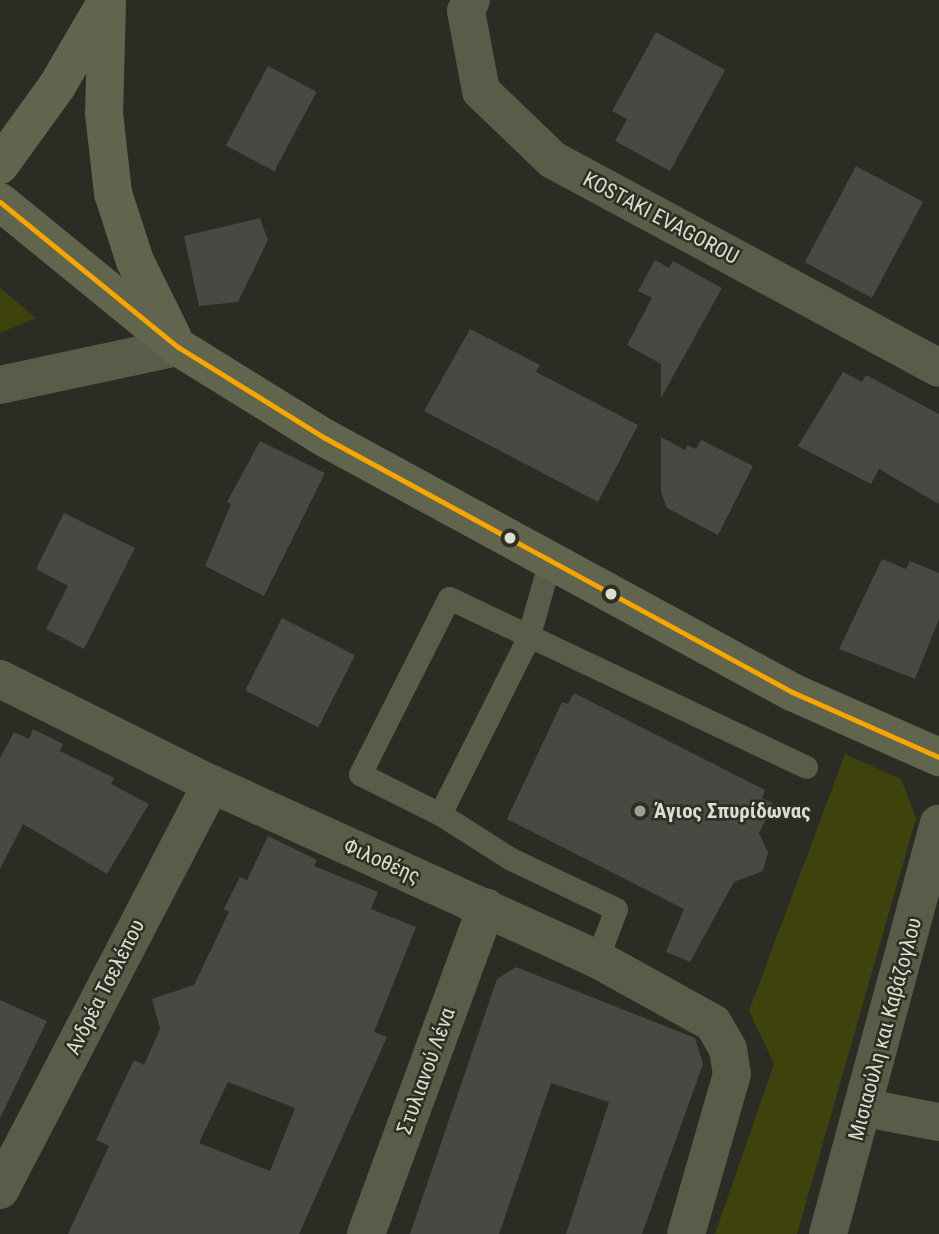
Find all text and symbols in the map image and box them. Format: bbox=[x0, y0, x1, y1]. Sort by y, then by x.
street label: KOSTAKI EVAGOROU bbox=[579, 166, 743, 270]
unlabelled marker bbox=[503, 531, 517, 545]
unlabelled marker bbox=[604, 587, 618, 601]
place label: Άγιος Σπυρίδωνας bbox=[654, 798, 811, 824]
marker: Άγιος Σπυρίδωνας bbox=[632, 803, 648, 819]
street label: Φιλοθέης bbox=[340, 833, 424, 889]
street label: Ανδρέα Τσελέπου bbox=[60, 915, 150, 1059]
street label: Μισιαούλη και Καβάζογλου bbox=[843, 915, 927, 1143]
street label: Στυλιανού Λένα bbox=[391, 1004, 461, 1138]

